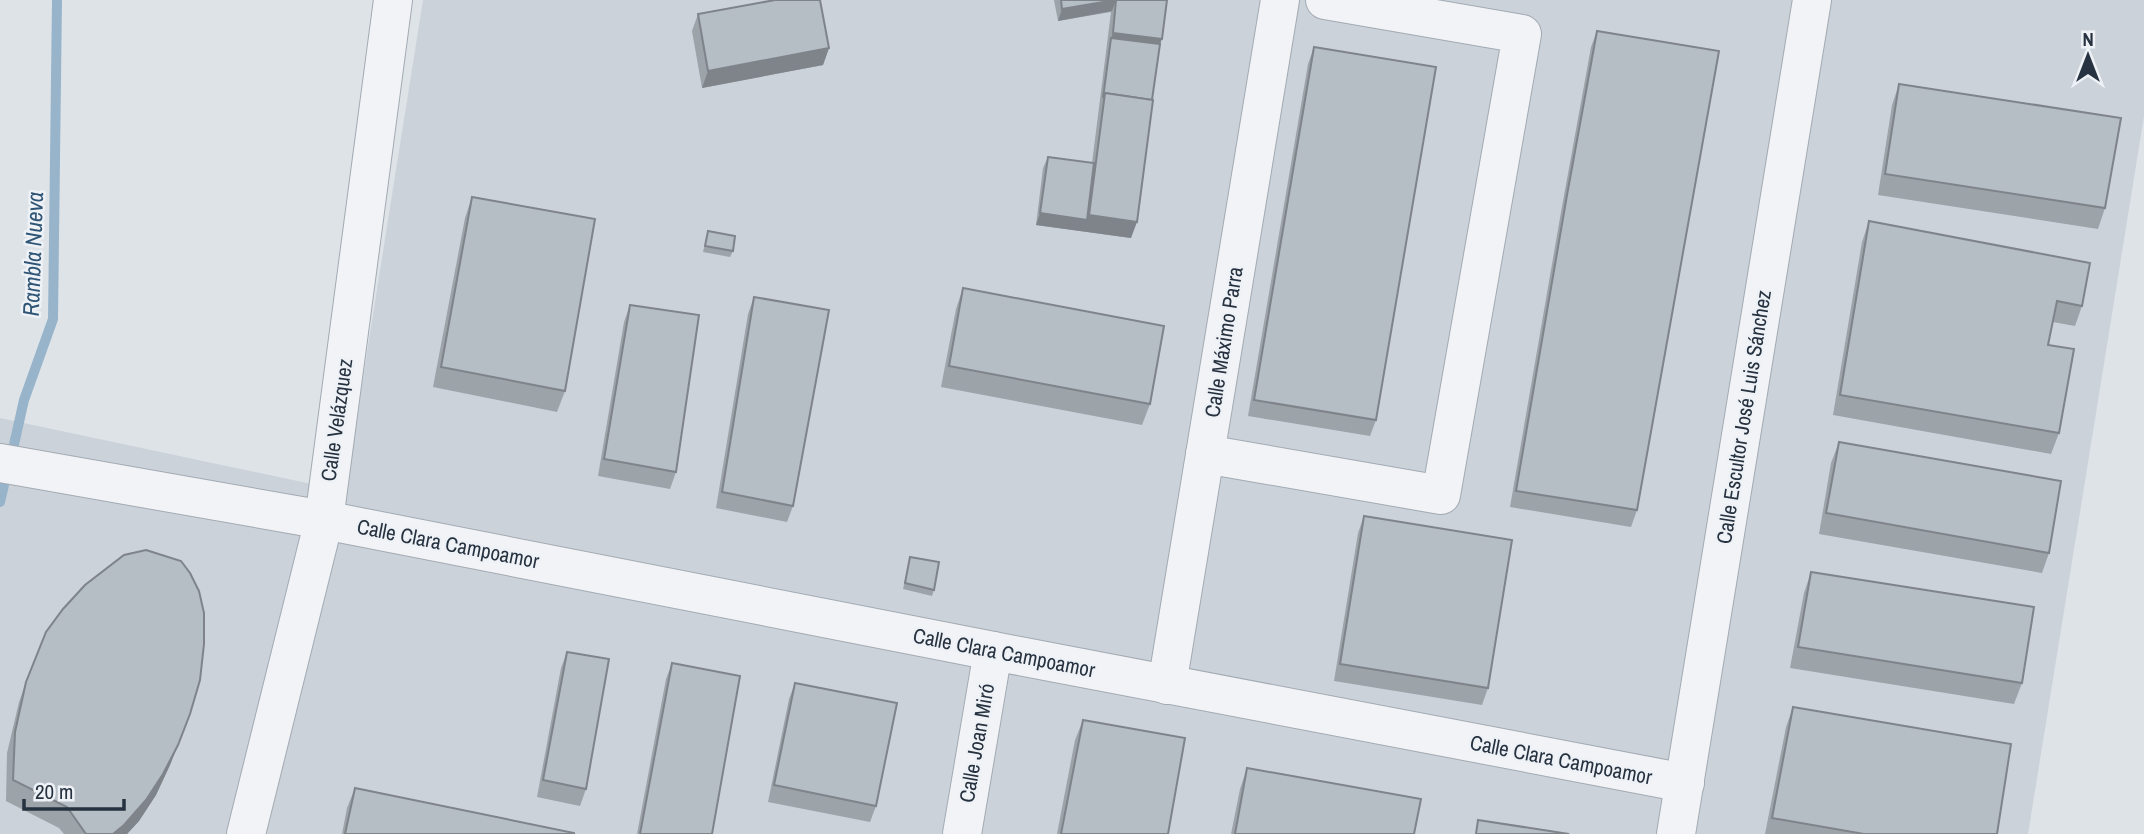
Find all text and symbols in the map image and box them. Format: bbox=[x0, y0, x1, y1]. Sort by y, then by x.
north arrow bbox=[2053, 21, 2123, 91]
text: N bbox=[2082, 26, 2094, 52]
water label: Rambla Nueva bbox=[15, 191, 50, 317]
street label: Calle Máximo Parra bbox=[1197, 264, 1250, 419]
street label: Calle Escultor José Luis Sánchez bbox=[1709, 288, 1778, 546]
street label: Calle Velázquez bbox=[314, 356, 360, 483]
street label: Calle Clara Campoamor bbox=[355, 512, 542, 575]
street label: Calle Clara Campoamor bbox=[911, 621, 1098, 684]
street label: Calle Joan Miró bbox=[952, 681, 1001, 805]
street label: Calle Clara Campoamor bbox=[1468, 728, 1655, 791]
scale bar bbox=[24, 768, 124, 812]
text: 20 m bbox=[35, 777, 73, 806]

